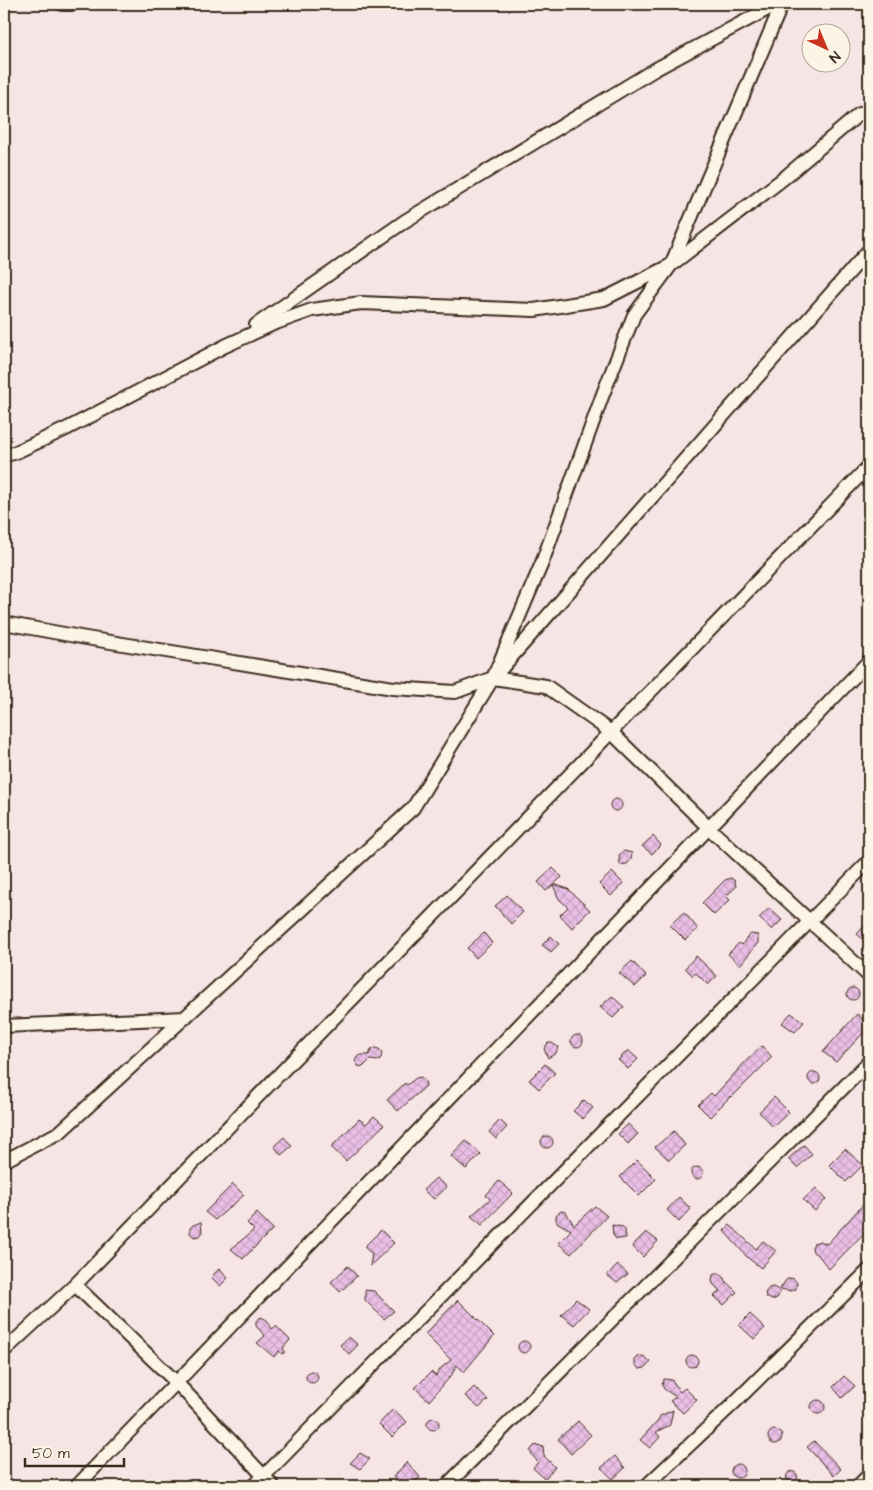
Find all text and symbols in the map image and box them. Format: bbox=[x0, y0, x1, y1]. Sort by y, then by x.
north arrow bbox=[800, 22, 850, 72]
text: N bbox=[824, 46, 844, 67]
scale bar bbox=[25, 1435, 124, 1467]
text: 50 m bbox=[32, 1443, 70, 1464]

